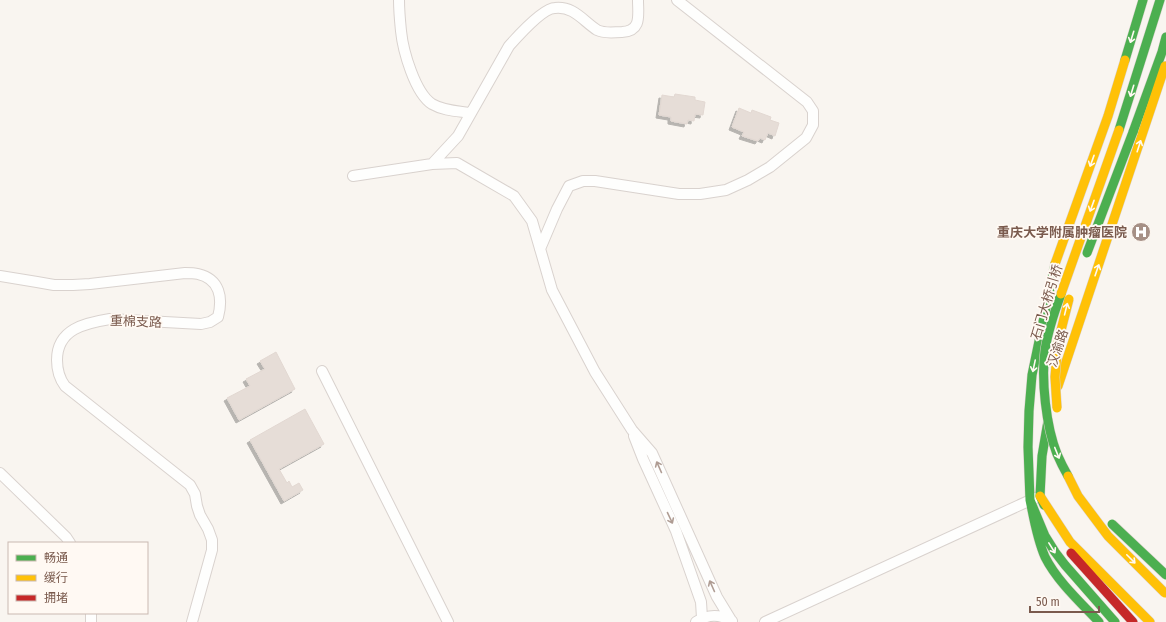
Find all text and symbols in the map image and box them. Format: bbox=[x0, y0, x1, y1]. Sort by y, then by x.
one-way arrow bbox=[1128, 31, 1135, 44]
one-way arrow bbox=[1127, 84, 1135, 96]
one-way arrow bbox=[1136, 140, 1143, 153]
one-way arrow bbox=[1087, 155, 1095, 167]
one-way arrow bbox=[1087, 200, 1095, 212]
hospital icon: 重庆大学附属肿瘤医院 bbox=[1130, 221, 1152, 243]
place label: 重庆大学附属肿瘤医院 bbox=[997, 225, 1127, 240]
street label: 石门大桥引桥 bbox=[1028, 263, 1065, 342]
one-way arrow bbox=[1094, 263, 1101, 276]
one-way arrow bbox=[1063, 303, 1070, 316]
street label: 重棉支路 bbox=[110, 313, 162, 330]
street label: 汉渝路 bbox=[1044, 327, 1071, 369]
one-way arrow bbox=[1029, 360, 1037, 373]
one-way arrow bbox=[1054, 447, 1061, 459]
one-way arrow bbox=[655, 462, 662, 474]
one-way arrow bbox=[667, 511, 674, 523]
legend bbox=[8, 542, 148, 614]
one-way arrow bbox=[1048, 542, 1057, 553]
text: 畅通 bbox=[44, 551, 68, 565]
one-way arrow bbox=[1126, 554, 1136, 564]
text: 缓行 bbox=[44, 571, 68, 585]
one-way arrow bbox=[708, 580, 715, 592]
scale bar bbox=[1030, 588, 1099, 614]
text: 拥堵 bbox=[44, 591, 68, 605]
text: 50 m bbox=[1036, 595, 1060, 609]

